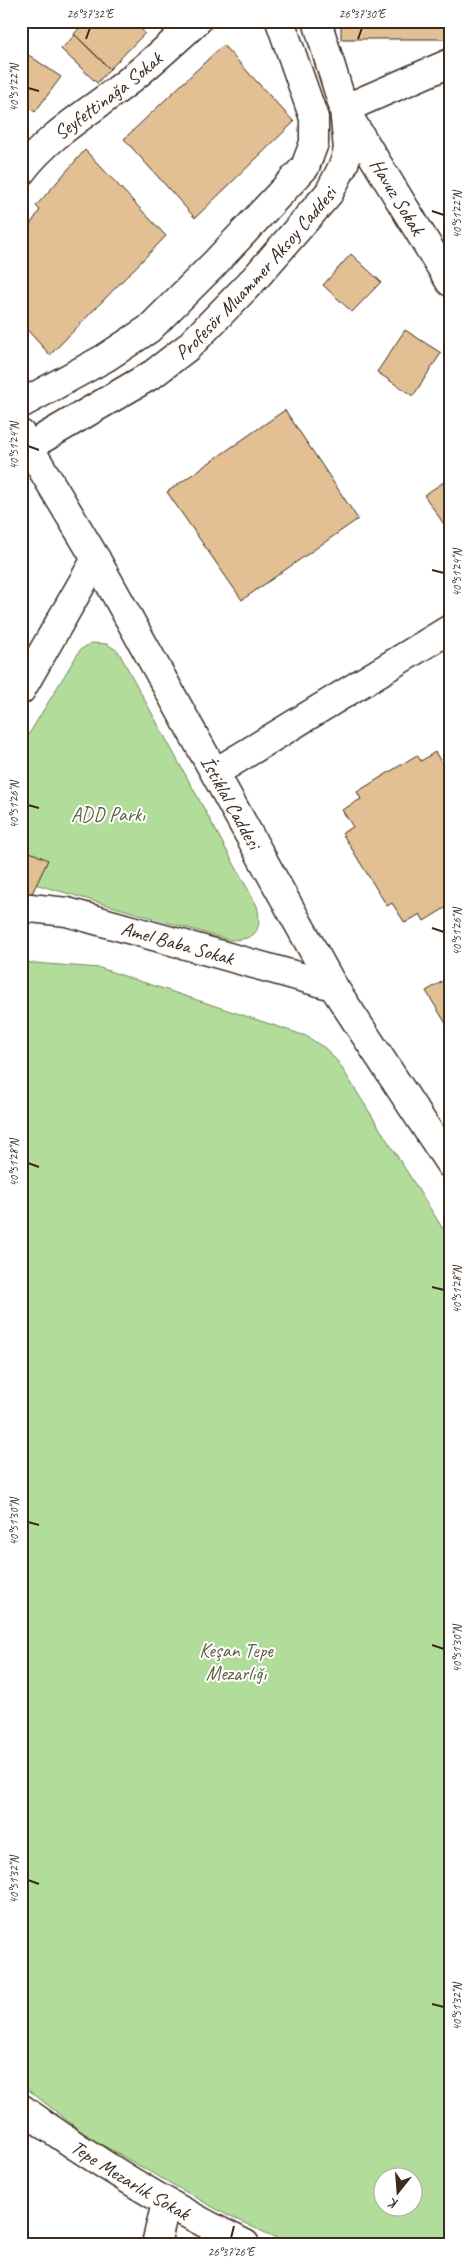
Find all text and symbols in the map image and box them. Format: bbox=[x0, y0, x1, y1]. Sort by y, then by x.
text: 26°37'32"E bbox=[67, 6, 115, 22]
text: 26°37'30"E bbox=[339, 6, 387, 22]
street label: Seyfettinağa Sokak bbox=[49, 45, 169, 146]
text: 40°51'22"N bbox=[6, 63, 22, 112]
street label: Havuz Sokak bbox=[364, 154, 431, 241]
street label: Profesör Muammer Aksoy Caddesi bbox=[170, 182, 344, 365]
text: 40°51'22"N bbox=[449, 190, 465, 239]
text: 40°51'24"N bbox=[6, 421, 22, 470]
text: 40°51'24"N bbox=[449, 548, 465, 597]
street label: İstiklal Caddesi bbox=[195, 752, 268, 855]
text: 40°51'26"N bbox=[6, 780, 22, 829]
park label: ADD Parkı bbox=[71, 802, 146, 827]
text: 40°51'26"N bbox=[449, 907, 465, 956]
street label: Amel Baba Sokak bbox=[118, 916, 238, 971]
text: 40°51'28"N bbox=[6, 1138, 22, 1187]
text: 40°51'28"N bbox=[449, 1265, 465, 1314]
text: 40°51'30"N bbox=[6, 1497, 22, 1546]
text: 40°51'30"N bbox=[449, 1624, 465, 1673]
park label: Keşan Tepe Mezarlığı bbox=[199, 1638, 274, 1686]
text: 40°51'32"N bbox=[6, 1855, 22, 1904]
text: 40°51'32"N bbox=[449, 1982, 465, 2031]
street label: Tepe Mezarlık Sokak bbox=[66, 2134, 195, 2227]
north arrow bbox=[374, 2168, 424, 2218]
text: K bbox=[386, 2194, 400, 2213]
text: 26°37'26"E bbox=[208, 2244, 256, 2260]

